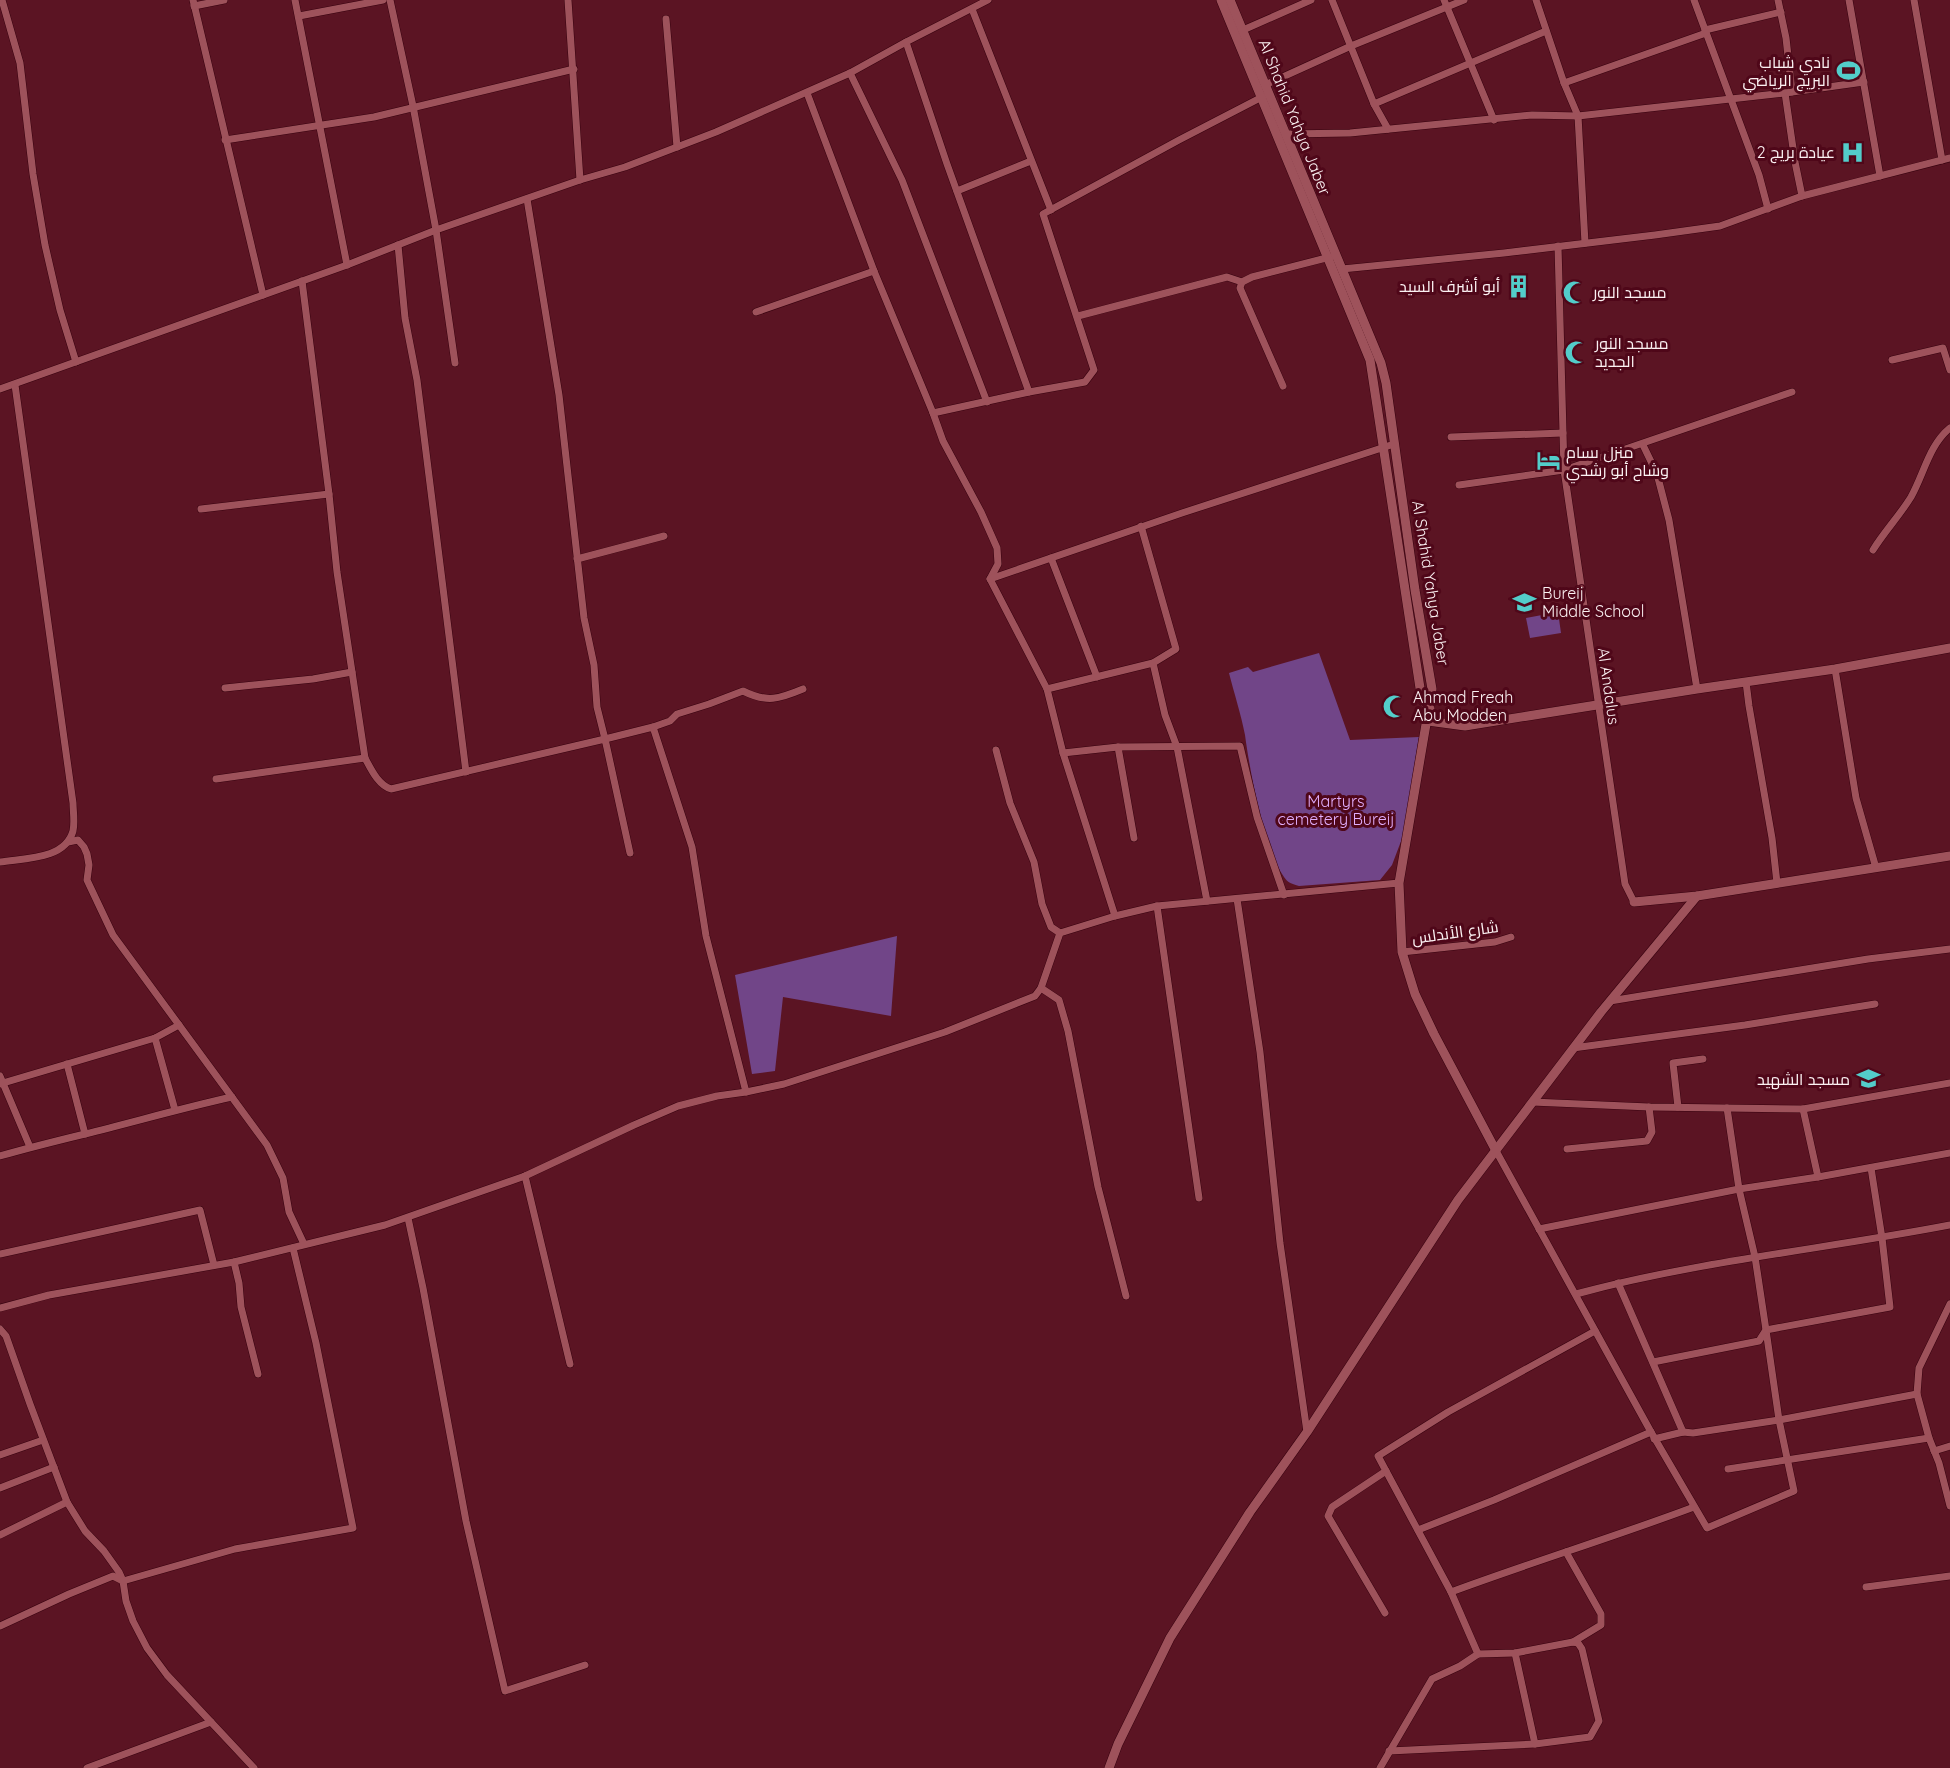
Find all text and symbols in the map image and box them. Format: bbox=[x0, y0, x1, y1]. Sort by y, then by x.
street label: Al Shahid Yahya Jaber bbox=[1254, 36, 1336, 198]
place label: نادي شباب البريج الرياضي bbox=[1743, 52, 1830, 93]
sports icon: نادي شباب البريج الرياضي bbox=[1835, 58, 1861, 84]
hospital icon: عيادة بريج 2 bbox=[1840, 139, 1866, 165]
place label: عيادة بريج 2 bbox=[1757, 142, 1835, 164]
building icon: أبو أشرف السيد bbox=[1505, 273, 1531, 299]
place label: أبو أشرف السيد bbox=[1399, 276, 1500, 296]
mosque icon: مسجد النور bbox=[1562, 279, 1588, 305]
place label: مسجد النور bbox=[1592, 282, 1666, 302]
place label: مسجد النور الجديد bbox=[1594, 333, 1668, 371]
mosque icon: مسجد النور الجديد bbox=[1564, 339, 1590, 365]
place label: منزل بسام وشاح أبو رشدي bbox=[1566, 442, 1669, 484]
hotel icon: منزل بسام وشاح أبو رشدي bbox=[1535, 448, 1561, 474]
street label: Al Shahid Yahya Jaber bbox=[1408, 499, 1454, 667]
place label: Bureij Middle School bbox=[1542, 583, 1644, 621]
school or university icon: Bureij Middle School bbox=[1511, 589, 1537, 615]
street label: Al Andalus bbox=[1594, 646, 1624, 726]
place label: Ahmad Freah Abu Modden bbox=[1413, 687, 1513, 725]
mosque icon: Ahmad Freah Abu Modden bbox=[1382, 693, 1408, 719]
park label: Martyrs cemetery Bureij bbox=[1277, 791, 1395, 829]
street label: شارع الأندلس bbox=[1410, 916, 1500, 950]
school or university icon: مسجد الشهيد bbox=[1855, 1066, 1881, 1092]
place label: مسجد الشهيد bbox=[1757, 1069, 1850, 1090]

